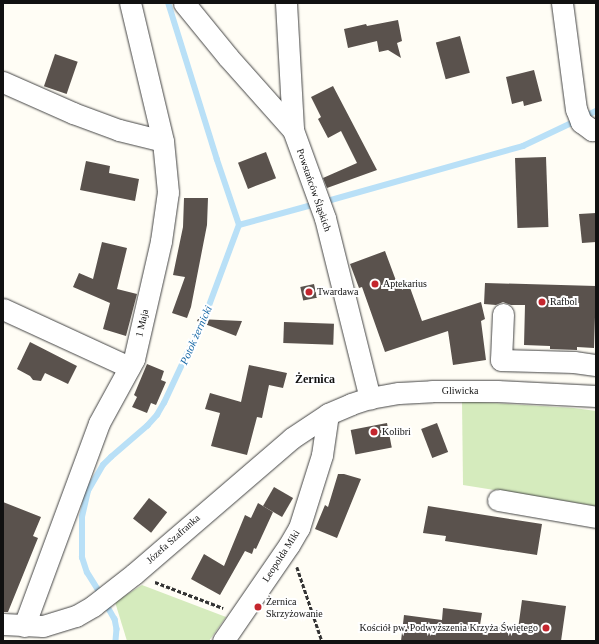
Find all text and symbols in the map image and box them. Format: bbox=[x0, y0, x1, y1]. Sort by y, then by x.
street label: Powstańców Śląskich bbox=[294, 147, 334, 233]
place label: Aptekarius bbox=[383, 278, 427, 290]
marker: Aptekarius bbox=[370, 279, 380, 289]
place label: Twardawa bbox=[317, 286, 358, 298]
marker: Twardawa bbox=[304, 287, 314, 297]
place label: Rafbol bbox=[550, 296, 577, 308]
marker: Rafbol bbox=[537, 297, 547, 307]
water label: Potok żernicki bbox=[177, 303, 215, 367]
street label: 1 Maja bbox=[133, 308, 151, 338]
district label: Żernica bbox=[295, 373, 335, 387]
street label: Gliwicka bbox=[442, 385, 478, 397]
place label: Kolibri bbox=[382, 426, 411, 438]
marker: Kolibri bbox=[369, 427, 379, 437]
street label: Józefa Szafranka bbox=[144, 512, 202, 566]
street label: Leopolda Miki bbox=[260, 528, 302, 584]
place label: Żernica Skrzyżowanie bbox=[266, 595, 323, 618]
marker: Żernica Skrzyżowanie bbox=[253, 602, 263, 612]
place label: Kościół pw. Podwyższenia Krzyża Świętego bbox=[360, 622, 538, 634]
marker: Kościół pw. Podwyższenia Krzyża Świętego bbox=[541, 623, 551, 633]

